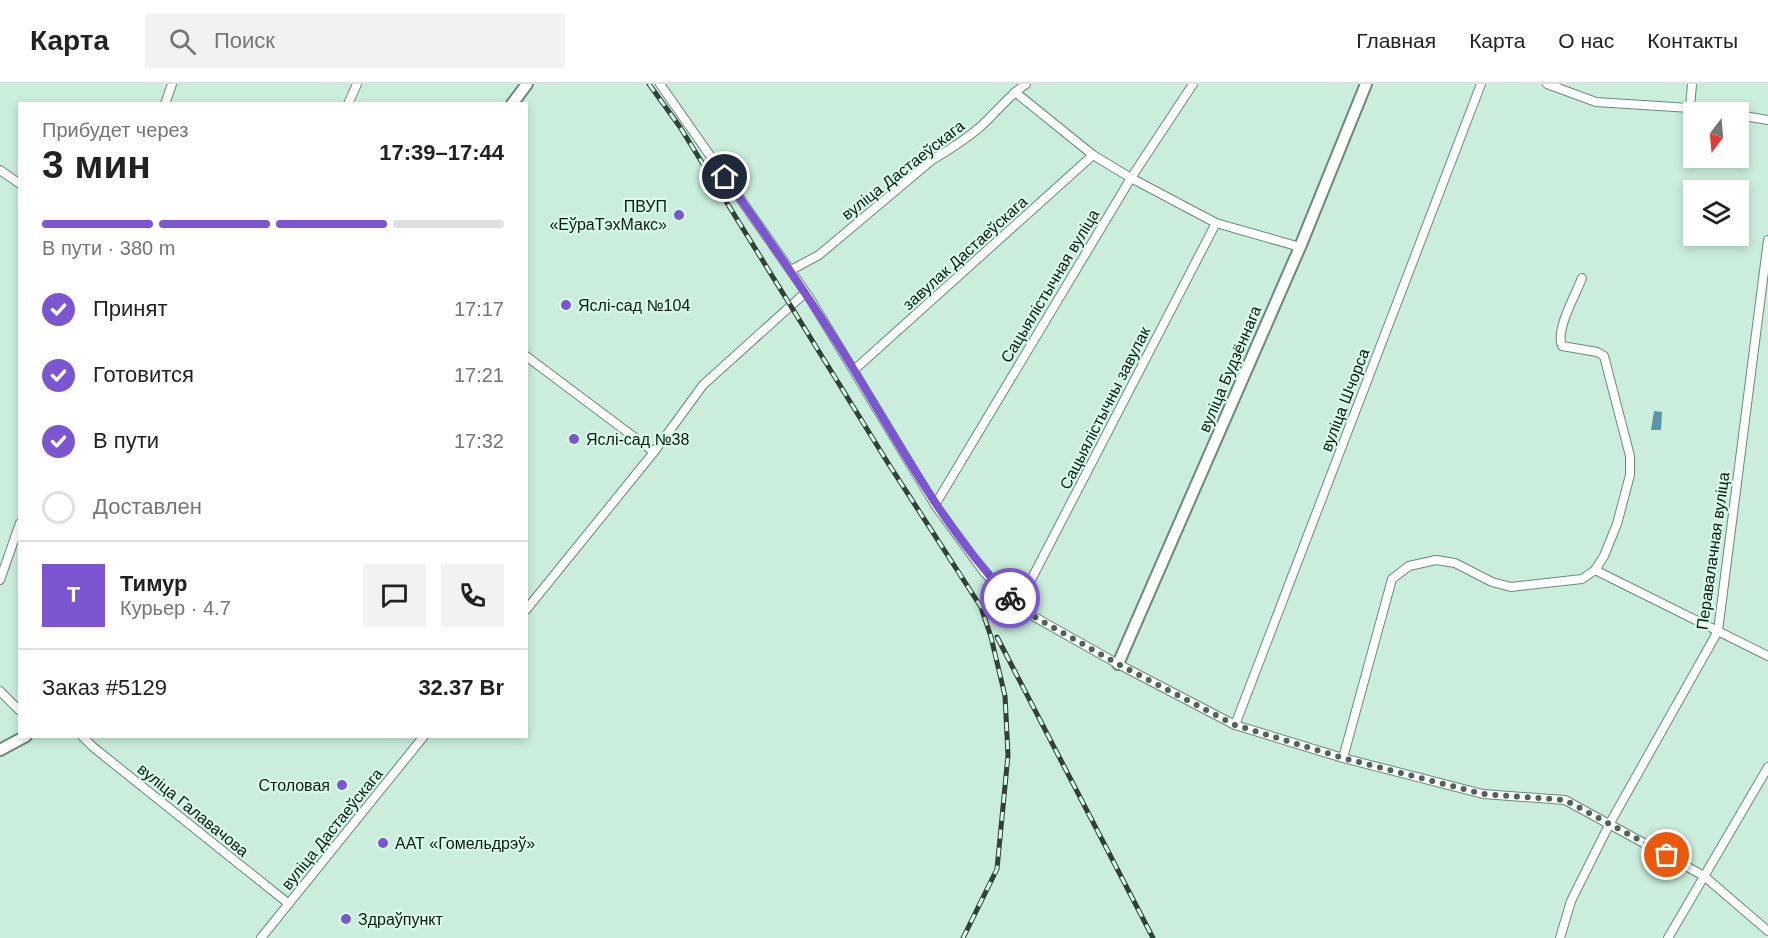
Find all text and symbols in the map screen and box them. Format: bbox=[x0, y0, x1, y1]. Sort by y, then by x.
search box bbox=[145, 14, 565, 68]
text: Карта bbox=[30, 25, 109, 56]
icon: search bbox=[166, 25, 199, 58]
text: Поиск bbox=[214, 28, 275, 53]
text: Главная bbox=[1356, 29, 1436, 52]
text: Карта bbox=[1469, 29, 1525, 52]
text: О нас bbox=[1558, 29, 1614, 52]
text: Контакты bbox=[1647, 29, 1738, 52]
north arrow bbox=[1683, 102, 1749, 168]
map controls bbox=[1683, 102, 1749, 246]
street label: вуліца Дастаеўскага bbox=[838, 117, 968, 223]
text: Прибудет через bbox=[42, 119, 188, 141]
text: 17:39–17:44 bbox=[379, 140, 504, 165]
text: 3 мин bbox=[42, 143, 151, 186]
pin bbox=[699, 151, 750, 202]
icon: home bbox=[708, 160, 741, 193]
button: layers bbox=[1683, 180, 1749, 246]
street label: завулак Дастаеўскага bbox=[899, 193, 1031, 313]
place label: ПВУП «ЕўраТэхМакс» bbox=[549, 198, 667, 233]
street label: Сацыялістычная вуліца bbox=[997, 206, 1103, 366]
marker: ПВУП «ЕўраТэхМакс» bbox=[672, 208, 686, 222]
text: В пути · 380 m bbox=[42, 237, 175, 259]
icon: check bbox=[42, 293, 75, 326]
text: Принят bbox=[93, 296, 167, 321]
place label: Яслі-сад №104 bbox=[578, 297, 690, 314]
text: 17:17 bbox=[454, 298, 504, 320]
marker: Яслі-сад №104 bbox=[559, 298, 573, 312]
street label: вуліца Будзённага bbox=[1196, 303, 1264, 435]
street label: Сацыялістычны завулак bbox=[1057, 323, 1154, 492]
street label: вуліца Шчорса bbox=[1318, 346, 1372, 454]
icon: check bbox=[42, 359, 75, 392]
text: Готовится bbox=[93, 362, 194, 387]
text: 17:21 bbox=[454, 364, 504, 386]
icon: check bbox=[42, 425, 75, 458]
text: В пути bbox=[93, 428, 159, 453]
text: 17:32 bbox=[454, 430, 504, 452]
place label: Яслі-сад №38 bbox=[586, 431, 690, 448]
marker: Яслі-сад №38 bbox=[567, 432, 581, 446]
street label: Перавалачная вуліца bbox=[1694, 471, 1733, 631]
text: Доставлен bbox=[93, 494, 202, 519]
button: chat bbox=[363, 564, 426, 627]
button: phone bbox=[441, 564, 504, 627]
courier bbox=[980, 568, 1040, 628]
text: Тимур bbox=[120, 571, 188, 596]
text: Т bbox=[67, 582, 80, 607]
icon: bike bbox=[994, 582, 1027, 615]
text: Курьер · 4.7 bbox=[120, 597, 231, 619]
text: Заказ #5129 bbox=[42, 675, 167, 700]
text: 32.37 Br bbox=[418, 675, 504, 700]
street label: вуліца Галавачова bbox=[134, 760, 252, 860]
street label: вуліца Дастаеўскага bbox=[278, 765, 386, 893]
place label: Столовая bbox=[258, 777, 330, 794]
marker: Столовая bbox=[335, 778, 349, 792]
pin bbox=[1641, 829, 1692, 880]
place label: ААТ «Гомельдрэў» bbox=[395, 835, 535, 852]
marker: ААТ «Гомельдрэў» bbox=[376, 836, 390, 850]
icon: bag bbox=[1650, 838, 1683, 871]
place label: Здраўпункт bbox=[358, 911, 443, 928]
marker: Здраўпункт bbox=[339, 912, 353, 926]

